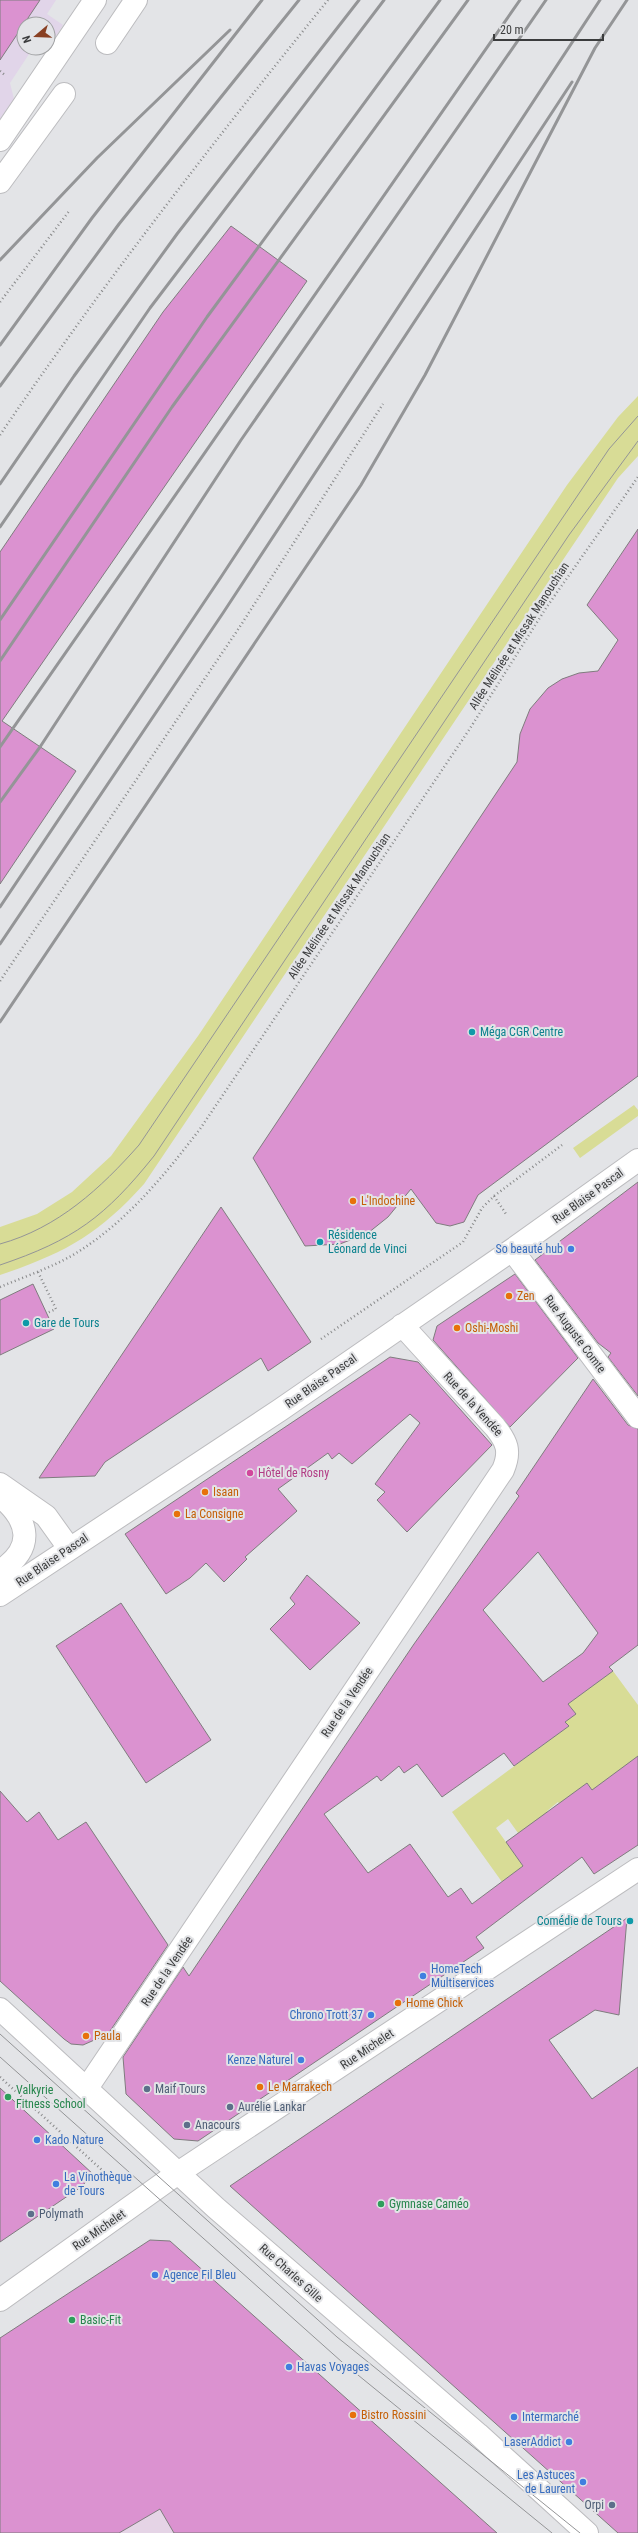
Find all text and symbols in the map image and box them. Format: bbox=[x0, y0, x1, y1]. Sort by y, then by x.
north arrow bbox=[16, 16, 56, 56]
scale bar bbox=[494, 16, 603, 42]
text: 20 m bbox=[500, 23, 524, 37]
text: N bbox=[20, 34, 34, 44]
street label: Allée Mélinée et Missak Manouchian bbox=[466, 559, 572, 712]
street label: Allée Mélinée et Missak Manouchian bbox=[285, 830, 393, 982]
place label: Méga CGR Centre bbox=[480, 1025, 563, 1039]
marker: Méga CGR Centre bbox=[467, 1027, 477, 1037]
street label: Rue Blaise Pascal bbox=[550, 1166, 626, 1226]
place label: L'Indochine bbox=[361, 1194, 415, 1208]
marker: L'Indochine bbox=[348, 1196, 358, 1206]
place label: Résidence Léonard de Vinci bbox=[328, 1228, 407, 1256]
marker: Résidence Léonard de Vinci bbox=[315, 1237, 325, 1247]
place label: So beauté hub bbox=[495, 1242, 563, 1256]
marker: So beauté hub bbox=[566, 1244, 576, 1254]
place label: Zen bbox=[517, 1289, 535, 1303]
marker: Zen bbox=[504, 1291, 514, 1301]
street label: Rue Auguste Comte bbox=[541, 1293, 609, 1376]
place label: Gare de Tours bbox=[34, 1316, 99, 1330]
marker: Gare de Tours bbox=[21, 1318, 31, 1328]
place label: Oshi-Moshi bbox=[465, 1321, 518, 1335]
marker: Oshi-Moshi bbox=[452, 1323, 462, 1333]
street label: Rue Blaise Pascal bbox=[283, 1351, 359, 1411]
street label: Rue de la Vendée bbox=[441, 1369, 506, 1439]
place label: Hôtel de Rosny bbox=[258, 1466, 329, 1480]
marker: Hôtel de Rosny bbox=[245, 1468, 255, 1478]
place label: Isaan bbox=[213, 1485, 239, 1499]
marker: Isaan bbox=[200, 1487, 210, 1497]
place label: La Consigne bbox=[185, 1507, 244, 1521]
marker: La Consigne bbox=[172, 1509, 182, 1519]
street label: Rue Blaise Pascal bbox=[13, 1531, 91, 1589]
street label: Rue de la Vendée bbox=[318, 1664, 376, 1740]
place label: Comédie de Tours bbox=[537, 1914, 622, 1928]
marker: Comédie de Tours bbox=[625, 1916, 635, 1926]
street label: Rue de la Vendée bbox=[138, 1933, 196, 2009]
place label: HomeTech Multiservices bbox=[431, 1962, 494, 1990]
marker: HomeTech Multiservices bbox=[418, 1971, 428, 1981]
place label: Home Chick bbox=[406, 1996, 464, 2010]
marker: Home Chick bbox=[393, 1998, 403, 2008]
place label: Chrono Trott 37 bbox=[289, 2008, 363, 2022]
marker: Chrono Trott 37 bbox=[366, 2010, 376, 2020]
street label: Rue Michelet bbox=[338, 2026, 397, 2072]
place label: Paula bbox=[94, 2029, 121, 2043]
marker: Paula bbox=[81, 2031, 91, 2041]
place label: Kenze Naturel bbox=[227, 2053, 293, 2067]
marker: Kenze Naturel bbox=[296, 2055, 306, 2065]
place label: Le Marrakech bbox=[268, 2080, 332, 2094]
place label: Maif Tours bbox=[155, 2082, 206, 2096]
marker: Le Marrakech bbox=[255, 2082, 265, 2092]
place label: Valkyrie Fitness School bbox=[16, 2083, 86, 2111]
marker: Maif Tours bbox=[142, 2084, 152, 2094]
marker: Valkyrie Fitness School bbox=[3, 2092, 13, 2102]
place label: Aurélie Lankar bbox=[238, 2100, 306, 2114]
marker: Aurélie Lankar bbox=[225, 2102, 235, 2112]
place label: Anacours bbox=[195, 2118, 240, 2132]
marker: Anacours bbox=[182, 2120, 192, 2130]
place label: Kado Nature bbox=[45, 2133, 104, 2147]
marker: Kado Nature bbox=[32, 2135, 42, 2145]
place label: La Vinothèque de Tours bbox=[64, 2170, 132, 2198]
marker: La Vinothèque de Tours bbox=[51, 2179, 61, 2189]
place label: Gymnase Caméo bbox=[389, 2197, 469, 2211]
marker: Gymnase Caméo bbox=[376, 2199, 386, 2209]
street label: Rue Michelet bbox=[70, 2206, 128, 2253]
place label: Polymath bbox=[39, 2207, 84, 2221]
marker: Polymath bbox=[26, 2209, 36, 2219]
street label: Rue Charles Gille bbox=[257, 2241, 326, 2305]
place label: Agence Fil Bleu bbox=[163, 2268, 236, 2282]
marker: Agence Fil Bleu bbox=[150, 2270, 160, 2280]
place label: Basic-Fit bbox=[80, 2313, 122, 2327]
marker: Basic-Fit bbox=[67, 2315, 77, 2325]
place label: Havas Voyages bbox=[297, 2360, 369, 2374]
marker: Havas Voyages bbox=[284, 2362, 294, 2372]
place label: Bistro Rossini bbox=[361, 2408, 426, 2422]
marker: Bistro Rossini bbox=[348, 2410, 358, 2420]
place label: Intermarché bbox=[522, 2410, 579, 2424]
marker: Intermarché bbox=[509, 2412, 519, 2422]
place label: LaserAddict bbox=[504, 2435, 561, 2449]
marker: LaserAddict bbox=[564, 2437, 574, 2447]
place label: Les Astuces de Laurent bbox=[517, 2468, 575, 2496]
marker: Les Astuces de Laurent bbox=[578, 2477, 588, 2487]
place label: Orpi bbox=[584, 2498, 604, 2512]
marker: Orpi bbox=[607, 2500, 617, 2510]

